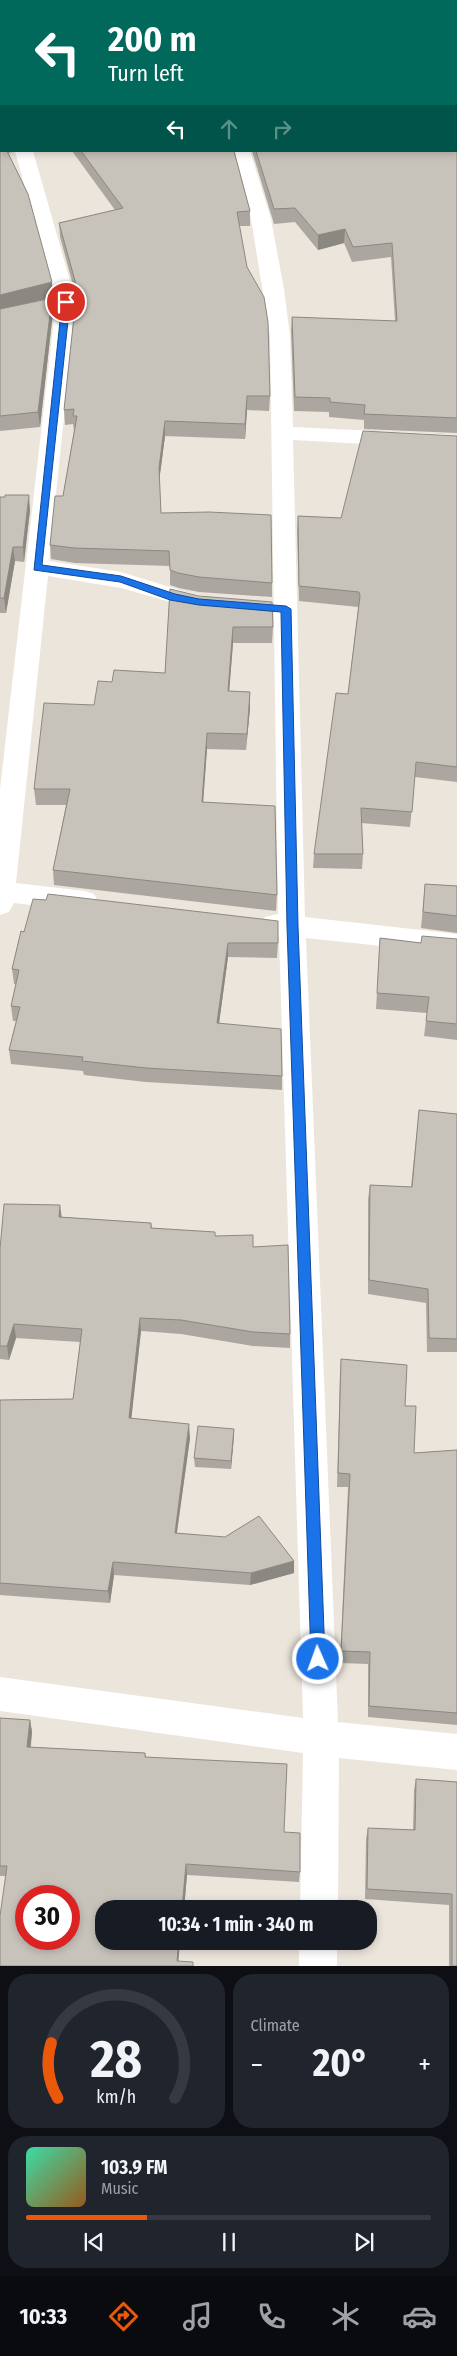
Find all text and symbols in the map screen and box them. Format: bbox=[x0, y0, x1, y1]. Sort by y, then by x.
text: 200 m bbox=[108, 18, 196, 60]
icon: left bbox=[25, 20, 90, 85]
text: Turn left bbox=[108, 60, 184, 87]
icon: left bbox=[162, 115, 190, 143]
icon: ahead bbox=[215, 115, 243, 143]
icon: right bbox=[268, 115, 296, 143]
pin bbox=[45, 281, 87, 323]
icon: arrive bbox=[52, 288, 80, 316]
position arrow bbox=[291, 1632, 343, 1684]
speed limit sign: 30 bbox=[15, 1885, 80, 1950]
text: 10:34 · 1 min · 340 m bbox=[158, 1913, 314, 1936]
text: Climate bbox=[251, 2016, 300, 2035]
text: 28 bbox=[89, 2028, 142, 2091]
text: 20° bbox=[313, 2040, 369, 2086]
text: − bbox=[251, 2048, 263, 2081]
text: + bbox=[418, 2048, 431, 2081]
text: km/h bbox=[96, 2086, 136, 2108]
text: 103.9 FM bbox=[101, 2156, 167, 2179]
text: Music bbox=[101, 2179, 138, 2198]
icon: previous bbox=[80, 2228, 108, 2256]
icon: pause bbox=[215, 2228, 243, 2256]
icon: next bbox=[350, 2228, 378, 2256]
icon: directions bbox=[106, 2299, 141, 2334]
icon: music bbox=[180, 2299, 215, 2334]
icon: phone bbox=[254, 2299, 289, 2334]
icon: climate bbox=[328, 2299, 363, 2334]
icon: car bbox=[402, 2299, 437, 2334]
text: 10:33 bbox=[20, 2303, 67, 2330]

